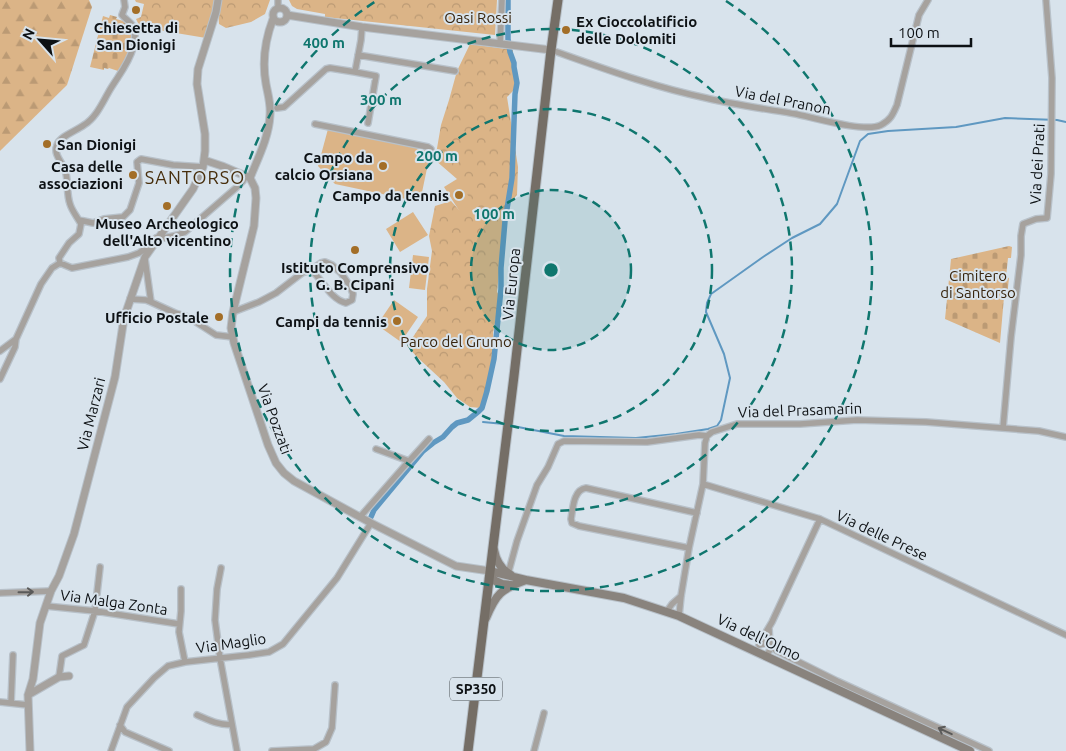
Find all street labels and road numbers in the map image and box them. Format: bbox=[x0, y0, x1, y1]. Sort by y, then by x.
street label: Via del Pranon bbox=[734, 82, 832, 118]
street label: Via dei Prati bbox=[1026, 123, 1048, 205]
street label: Via Europa bbox=[499, 247, 523, 321]
street label: Via Marzari bbox=[74, 375, 108, 453]
street label: Via Pozzati bbox=[254, 382, 296, 456]
street label: Via del Prasamarin bbox=[738, 399, 862, 421]
street label: Via delle Prese bbox=[833, 506, 931, 564]
street label: Via Malga Zonta bbox=[59, 586, 169, 618]
street label: Via dell'Olmo bbox=[714, 610, 804, 664]
street label: Via Maglio bbox=[195, 630, 267, 656]
road number: SP350 bbox=[450, 678, 502, 701]

